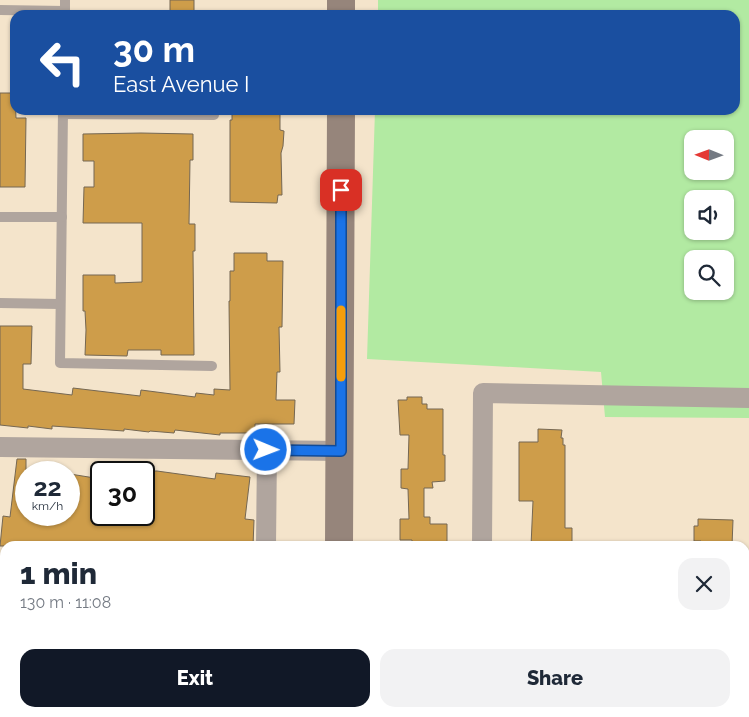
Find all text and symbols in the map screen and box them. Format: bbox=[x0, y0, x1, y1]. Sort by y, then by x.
text: 30 m bbox=[113, 29, 195, 70]
icon: left bbox=[30, 30, 95, 95]
text: East Avenue I bbox=[113, 71, 250, 97]
north arrow bbox=[684, 130, 734, 180]
map controls bbox=[684, 130, 734, 300]
pin bbox=[320, 169, 362, 211]
icon: arrive bbox=[327, 176, 355, 204]
button: sound bbox=[684, 190, 734, 240]
button: search bbox=[684, 250, 734, 300]
position arrow bbox=[239, 423, 291, 475]
speed limit sign: 30 bbox=[90, 461, 155, 526]
text: 22 bbox=[33, 472, 62, 502]
text: km/h bbox=[32, 499, 63, 513]
text: 1 min bbox=[20, 556, 97, 591]
button: close bbox=[678, 558, 730, 610]
text: 130 m · 11:08 bbox=[20, 593, 111, 612]
button: Exit bbox=[20, 649, 370, 707]
button: Share bbox=[380, 649, 730, 707]

